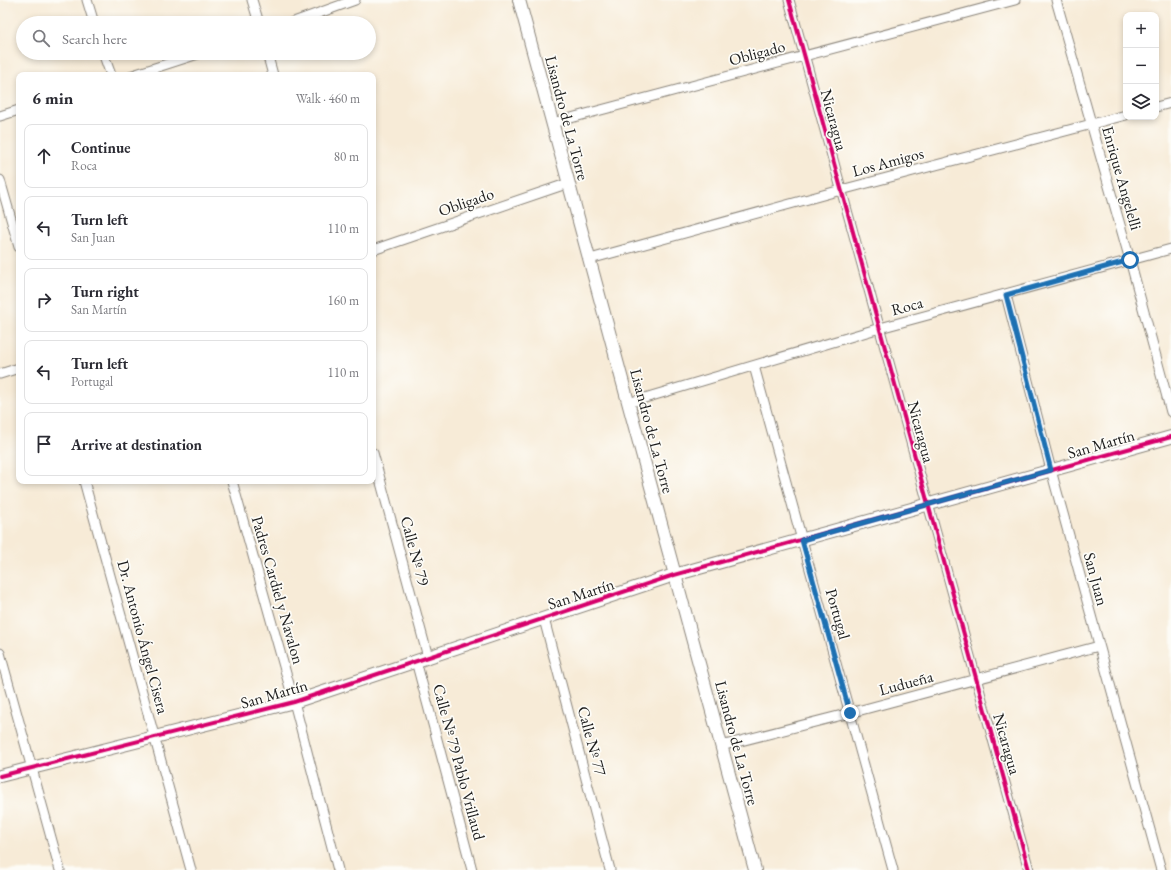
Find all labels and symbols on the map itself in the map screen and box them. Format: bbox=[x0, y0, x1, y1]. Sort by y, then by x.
street label: Obligado bbox=[727, 35, 787, 71]
street label: Lisandro de La Torre bbox=[540, 53, 594, 183]
street label: Nicaragua bbox=[816, 87, 852, 154]
street label: Enrique Angelelli bbox=[1097, 123, 1147, 233]
street label: Los Amigos bbox=[850, 142, 926, 182]
street label: Obligado bbox=[435, 183, 497, 221]
route start bbox=[1121, 251, 1139, 269]
street label: Roca bbox=[889, 292, 926, 320]
street label: Lisandro de La Torre bbox=[625, 366, 679, 496]
street label: Nicaragua bbox=[903, 399, 939, 466]
street label: San Martín bbox=[1065, 424, 1137, 464]
street label: Padres Cardiel y Navalon bbox=[247, 513, 309, 667]
street label: Calle Nº 79 bbox=[396, 514, 434, 588]
street label: San Juan bbox=[1079, 550, 1113, 608]
street label: Dr. Antonio Ángel Cisera bbox=[112, 558, 174, 717]
street label: San Martín bbox=[545, 573, 617, 615]
street label: Portugal bbox=[821, 586, 855, 642]
street label: Ludueña bbox=[877, 666, 936, 700]
street label: San Martín bbox=[238, 674, 310, 714]
street label: Lisandro de La Torre bbox=[710, 678, 764, 808]
street label: Calle Nº 79 Pablo Vrillaud bbox=[428, 682, 490, 843]
street label: Calle Nº 77 bbox=[573, 704, 611, 778]
route end bbox=[841, 704, 859, 722]
street label: Nicaragua bbox=[988, 711, 1026, 778]

